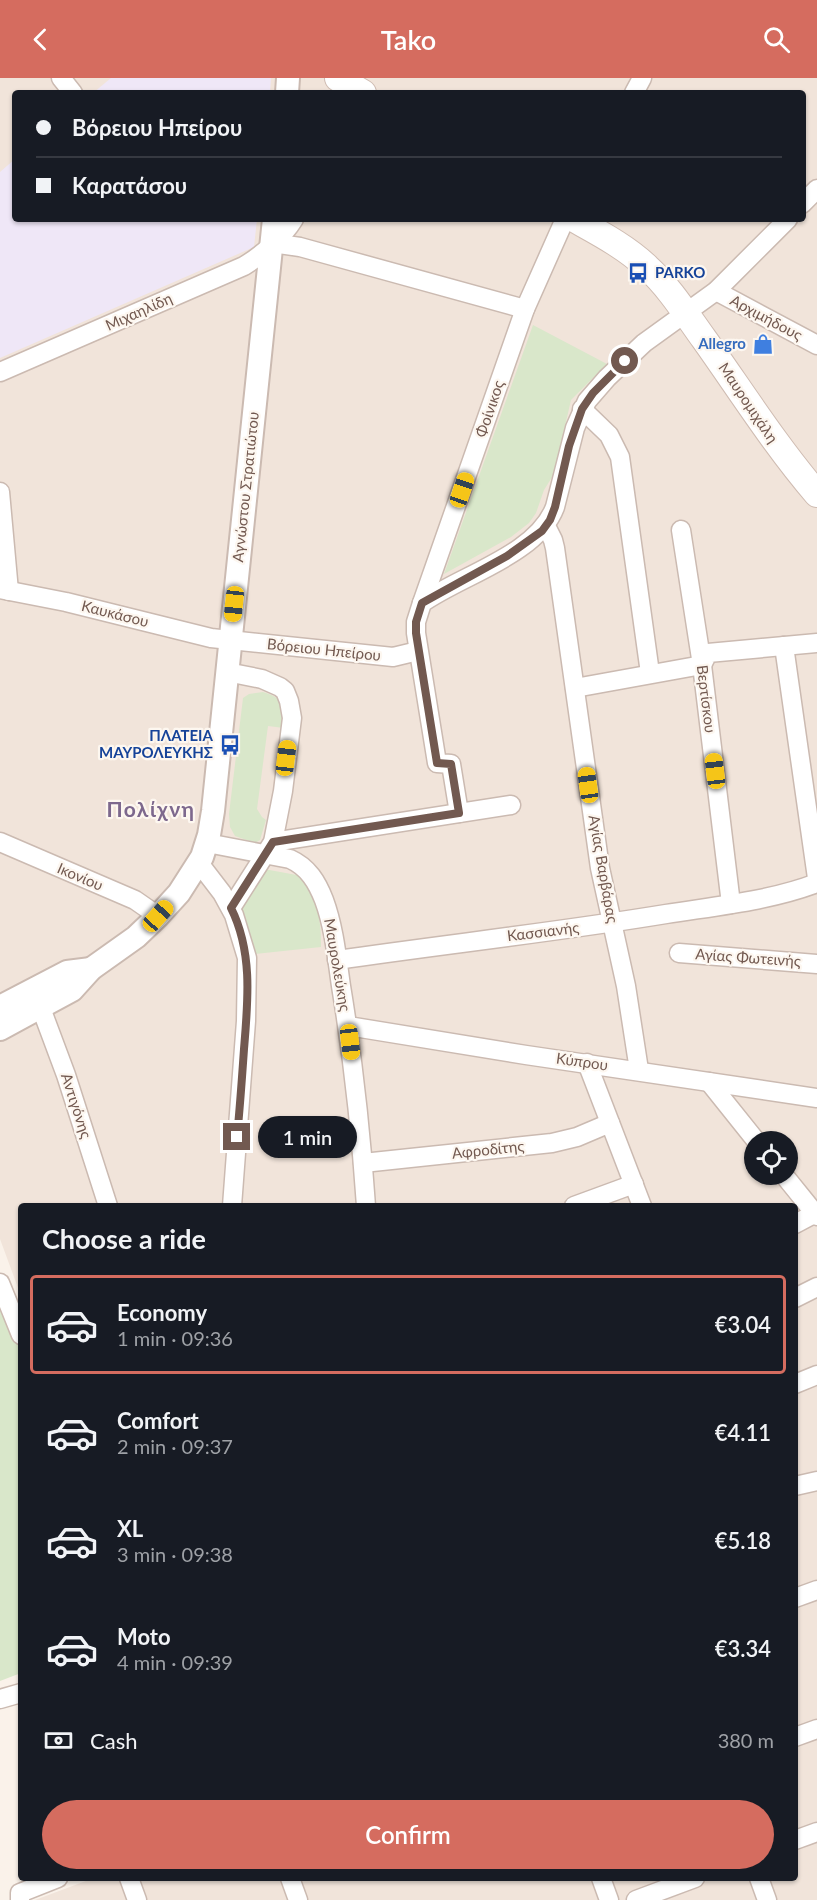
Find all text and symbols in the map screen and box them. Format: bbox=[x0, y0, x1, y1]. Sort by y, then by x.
icon: back bbox=[24, 23, 57, 56]
text: Tako bbox=[381, 23, 436, 56]
icon: search bbox=[760, 23, 793, 56]
text: Βόρειου Ηπείρου bbox=[72, 114, 242, 141]
text: Καρατάσου bbox=[72, 172, 187, 199]
bus stop icon: PARKO bbox=[626, 261, 650, 285]
place label: PARKO bbox=[655, 263, 705, 281]
street label: Μιχαηλίδη bbox=[102, 288, 175, 334]
street label: Αρχιμήδους bbox=[727, 291, 806, 344]
shop icon: Allegro bbox=[751, 332, 775, 356]
place label: Allegro bbox=[697, 334, 746, 352]
route start bbox=[611, 347, 638, 374]
street label: Μαυρομιχάλη bbox=[715, 359, 782, 446]
street label: Φοίνικος bbox=[471, 378, 507, 440]
street label: Αγνώστου Στρατιώτου bbox=[228, 411, 262, 563]
car bbox=[448, 470, 476, 510]
car bbox=[223, 585, 245, 623]
street label: Καυκάσου bbox=[80, 596, 151, 630]
street label: Βόρειου Ηπείρου bbox=[266, 634, 382, 664]
street label: Βερτίσκου bbox=[694, 664, 720, 734]
place label: ΠΛΑΤΕΙΑ ΜΑΥΡΟΛΕΥΚΗΣ bbox=[99, 726, 214, 761]
bus stop icon: ΠΛΑΤΕΙΑ ΜΑΥΡΟΛΕΥΚΗΣ bbox=[218, 733, 242, 757]
car bbox=[275, 739, 297, 777]
car bbox=[704, 752, 726, 790]
car bbox=[577, 766, 599, 804]
district label: Πολίχνη bbox=[106, 796, 196, 821]
street label: Αγίας Βαρβάρας bbox=[586, 813, 622, 924]
street label: Ικονίου bbox=[55, 858, 106, 894]
car bbox=[139, 897, 177, 935]
street label: Μαυρολεύκης bbox=[321, 917, 355, 1013]
street label: Κασσιανής bbox=[506, 918, 580, 944]
street label: Αγίας Φωτεινής bbox=[695, 944, 801, 970]
car bbox=[339, 1023, 361, 1061]
street label: Κύπρου bbox=[555, 1048, 609, 1074]
street label: Αντιγόνης bbox=[58, 1071, 96, 1141]
callout: 1 min bbox=[258, 1116, 357, 1158]
route end bbox=[223, 1123, 250, 1150]
text: 1 min bbox=[283, 1125, 332, 1149]
map controls bbox=[744, 1131, 798, 1185]
button: locate bbox=[744, 1131, 798, 1185]
street label: Αφροδίτης bbox=[451, 1136, 525, 1162]
text: Choose a ride bbox=[42, 1222, 206, 1255]
icon: car bbox=[45, 1298, 99, 1352]
text: Economy bbox=[117, 1299, 207, 1326]
text: €3.04 bbox=[715, 1311, 771, 1338]
text: 1 min · 09:36 bbox=[117, 1326, 233, 1350]
icon: car bbox=[45, 1406, 99, 1460]
text: Comfort bbox=[117, 1407, 199, 1434]
text: €4.11 bbox=[715, 1419, 771, 1446]
text: 2 min · 09:37 bbox=[117, 1434, 233, 1458]
icon: car bbox=[45, 1514, 99, 1568]
text: XL bbox=[117, 1515, 143, 1542]
text: €5.18 bbox=[715, 1527, 771, 1554]
text: 3 min · 09:38 bbox=[117, 1542, 233, 1566]
icon: car bbox=[45, 1622, 99, 1676]
text: Moto bbox=[117, 1623, 171, 1650]
text: €3.34 bbox=[715, 1635, 771, 1662]
text: 4 min · 09:39 bbox=[117, 1650, 233, 1674]
icon: cash bbox=[42, 1724, 75, 1757]
text: Cash bbox=[90, 1727, 137, 1754]
text: 380 m bbox=[718, 1728, 774, 1752]
button: Confirm bbox=[42, 1800, 774, 1869]

